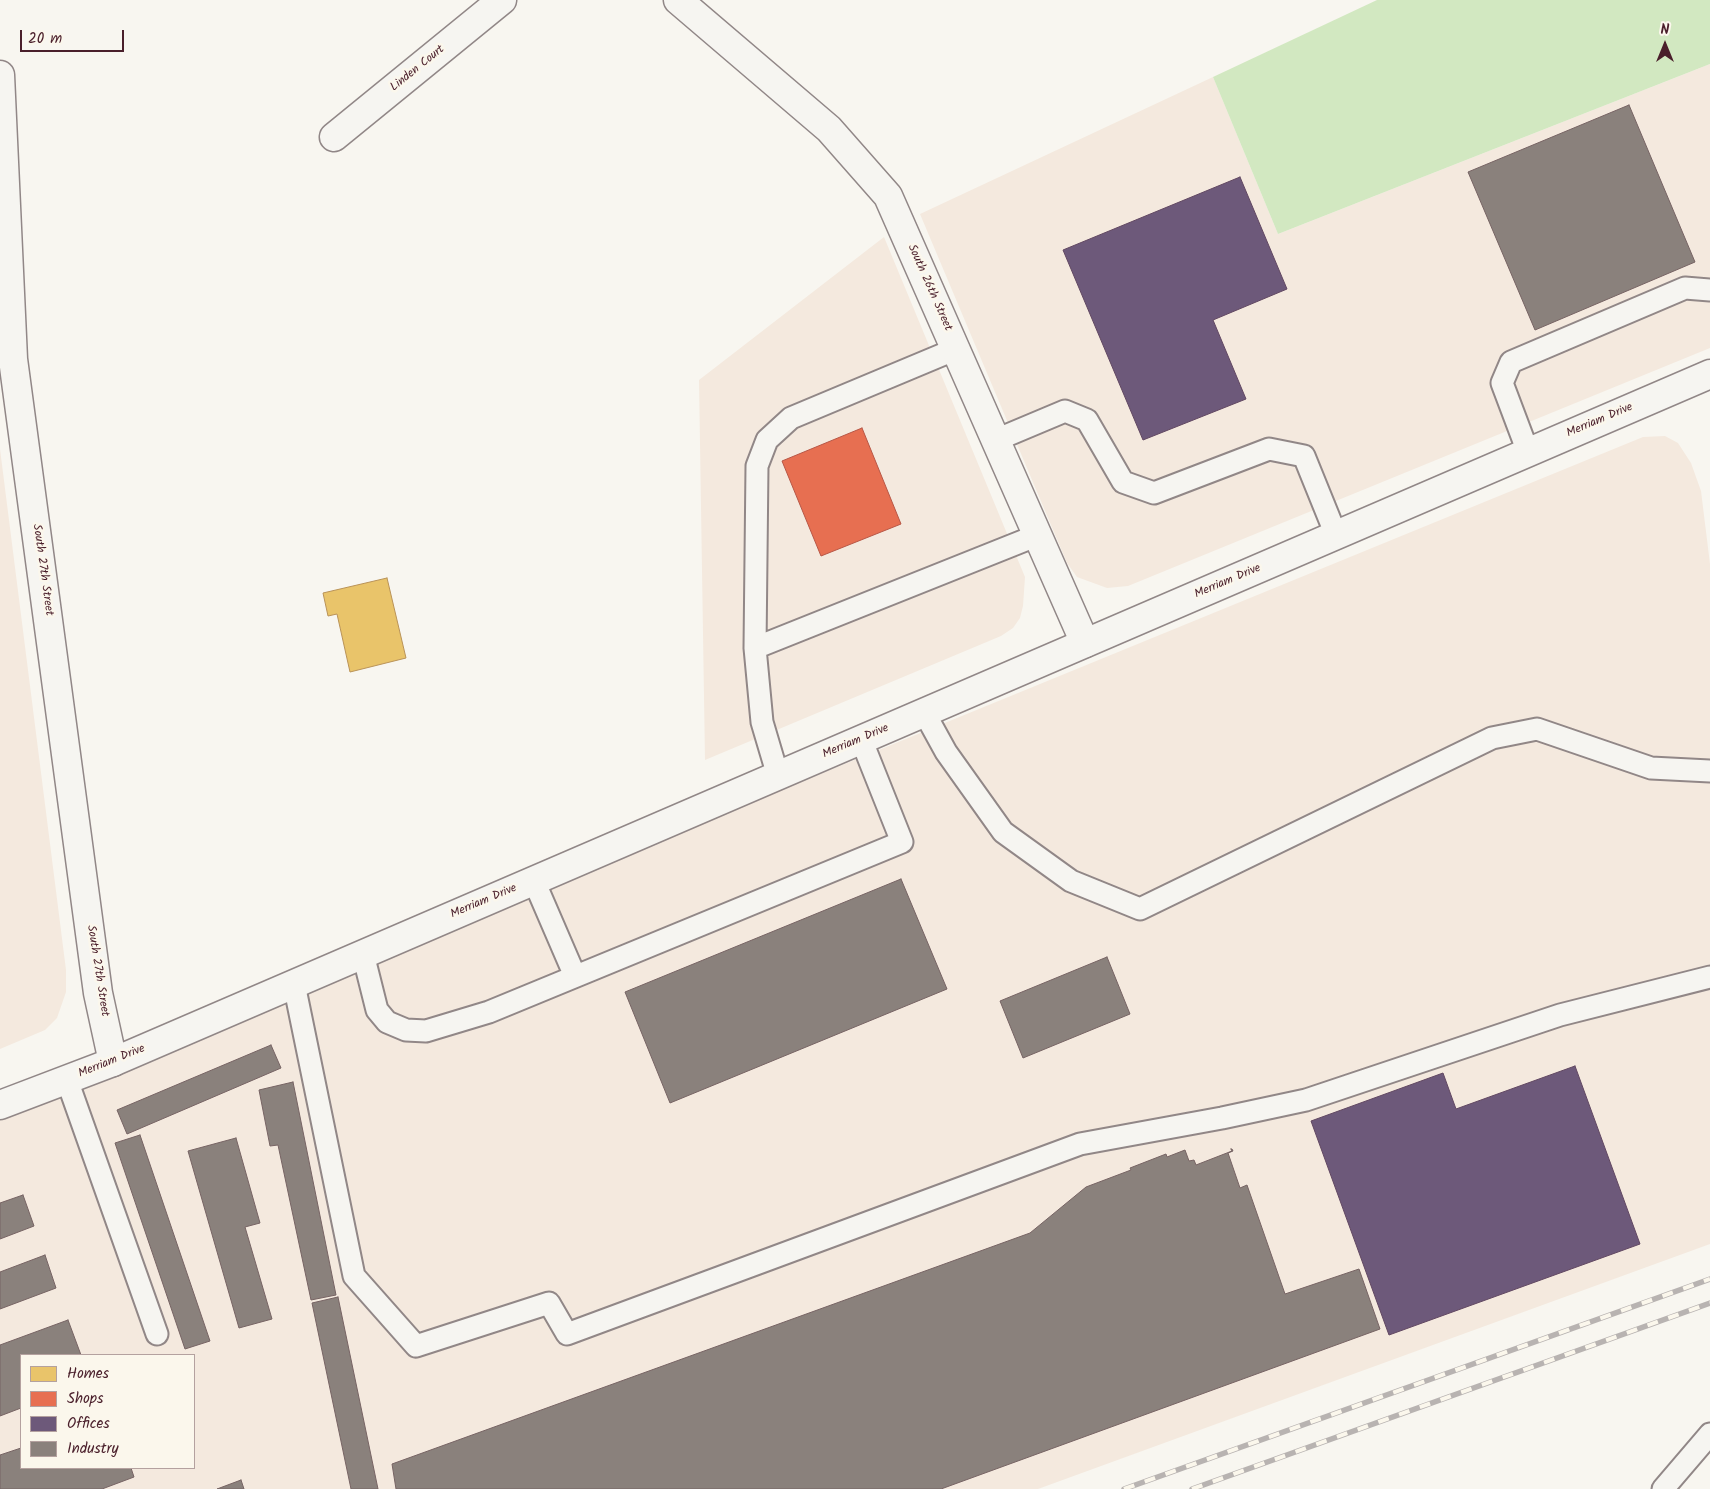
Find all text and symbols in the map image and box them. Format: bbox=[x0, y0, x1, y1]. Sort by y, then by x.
text: N bbox=[1661, 19, 1669, 41]
scale bar bbox=[22, 20, 126, 52]
north arrow bbox=[1640, 20, 1690, 70]
text: 20 m bbox=[28, 27, 62, 51]
street label: Linden Court bbox=[388, 43, 448, 95]
street label: South 26th Street bbox=[903, 242, 955, 334]
street label: Merriam Drive bbox=[1565, 401, 1635, 441]
street label: South 27th Street bbox=[28, 523, 56, 617]
street label: Merriam Drive bbox=[1193, 562, 1263, 602]
street label: Merriam Drive bbox=[821, 722, 891, 762]
street label: Merriam Drive bbox=[449, 882, 519, 922]
street label: South 27th Street bbox=[83, 924, 111, 1018]
street label: Merriam Drive bbox=[77, 1042, 147, 1082]
legend bbox=[20, 1354, 195, 1469]
text: Homes bbox=[67, 1362, 109, 1386]
text: Shops bbox=[67, 1387, 103, 1411]
text: Offices bbox=[67, 1412, 110, 1436]
text: Industry bbox=[67, 1437, 119, 1461]

